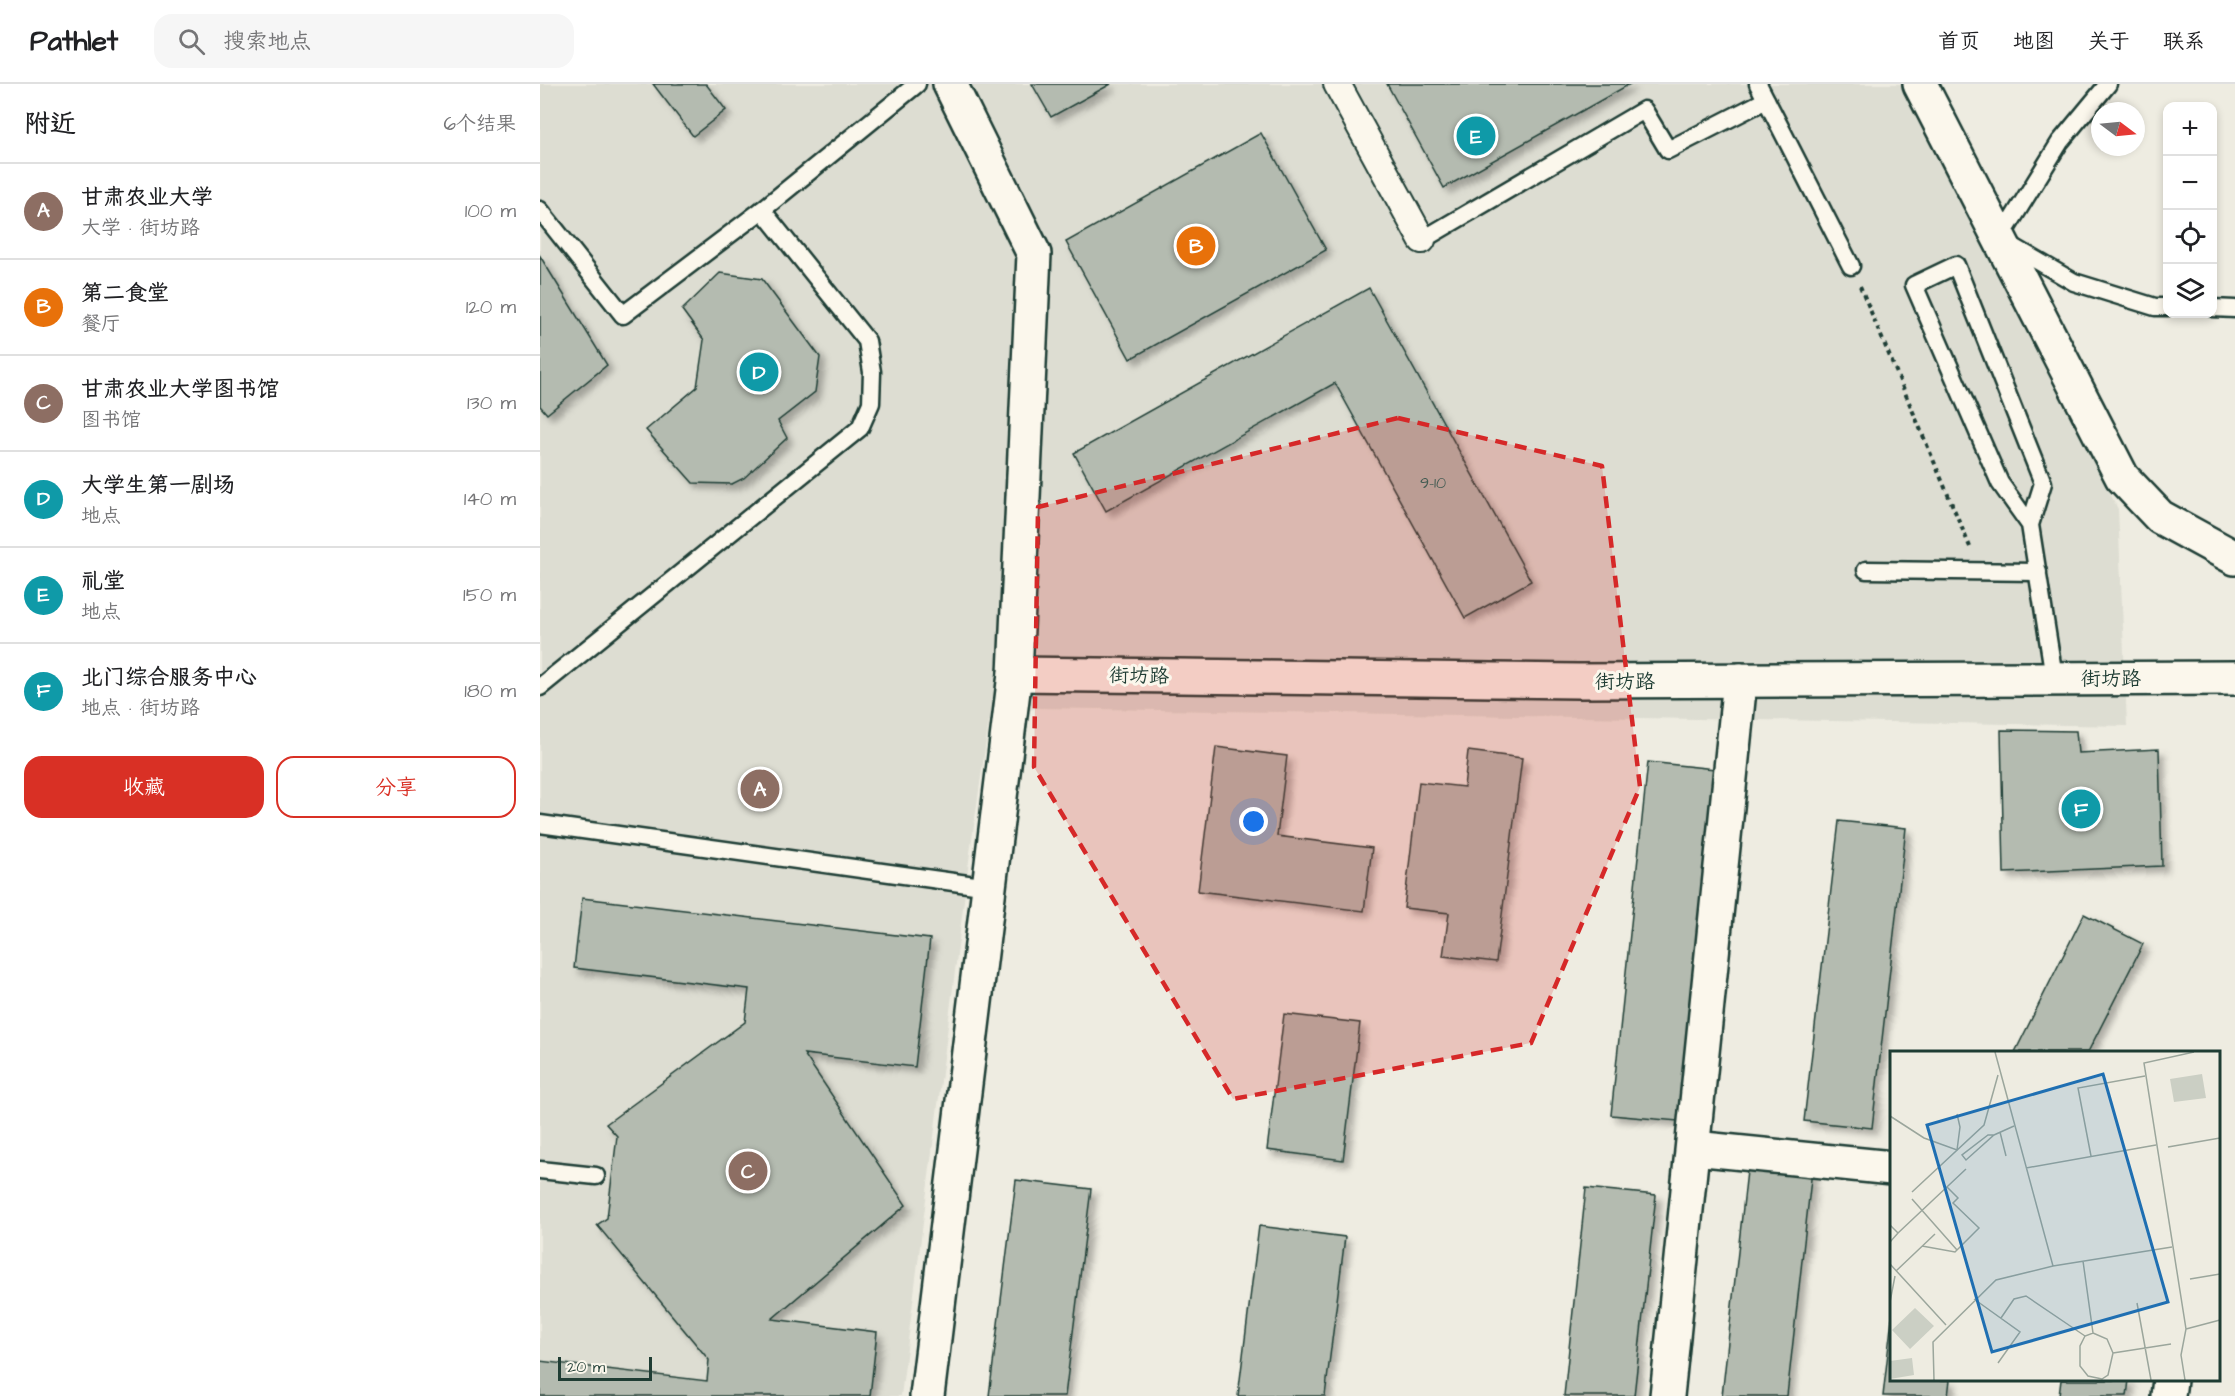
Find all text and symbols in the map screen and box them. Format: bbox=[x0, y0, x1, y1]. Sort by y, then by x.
search box bbox=[154, 14, 574, 68]
text: Pathlet bbox=[30, 22, 118, 61]
icon: search bbox=[175, 25, 208, 58]
text: 搜索地点 bbox=[223, 26, 311, 57]
text: 首页 bbox=[1938, 27, 1980, 56]
text: 地图 bbox=[2013, 27, 2055, 56]
text: 关于 bbox=[2088, 27, 2130, 56]
text: 联系 bbox=[2163, 27, 2205, 56]
north arrow bbox=[2091, 102, 2145, 156]
map controls bbox=[2163, 102, 2217, 318]
button: + bbox=[2163, 102, 2217, 156]
text: 附近 bbox=[24, 106, 76, 142]
text: 6个结果 bbox=[443, 110, 516, 138]
pin: E bbox=[1456, 113, 1496, 158]
button: − bbox=[2163, 156, 2217, 210]
text: 甘肃农业大学 bbox=[81, 182, 213, 213]
text: A bbox=[37, 197, 50, 225]
text: 100 m bbox=[465, 197, 516, 225]
button: locate bbox=[2163, 210, 2217, 264]
text: 大学 · 街坊路 bbox=[81, 214, 200, 242]
pin: B bbox=[1176, 224, 1216, 268]
button: layers bbox=[2163, 264, 2217, 318]
text: 第二食堂 bbox=[81, 278, 169, 309]
text: B bbox=[36, 293, 51, 321]
text: 120 m bbox=[466, 293, 516, 321]
text: 餐厅 bbox=[81, 310, 121, 338]
pin: D bbox=[740, 350, 778, 394]
text: 甘肃农业大学图书馆 bbox=[81, 374, 279, 405]
text: C bbox=[36, 389, 51, 417]
text: 130 m bbox=[467, 389, 516, 417]
text: 图书馆 bbox=[81, 406, 141, 434]
text: 大学生第一剧场 bbox=[81, 470, 235, 501]
house number: 9-10 bbox=[1420, 472, 1446, 494]
text: D bbox=[37, 485, 50, 513]
text: 140 m bbox=[464, 485, 516, 513]
text: 地点 bbox=[81, 502, 121, 530]
text: 礼堂 bbox=[81, 566, 125, 597]
text: E bbox=[38, 581, 49, 609]
text: 150 m bbox=[463, 581, 516, 609]
text: 地点 bbox=[81, 598, 121, 626]
street label: 街坊路 bbox=[1109, 661, 1170, 691]
text: 北门综合服务中心 bbox=[81, 662, 257, 693]
street label: 街坊路 bbox=[2081, 665, 2142, 693]
street label: 街坊路 bbox=[1595, 668, 1656, 696]
text: F bbox=[37, 677, 50, 705]
text: 180 m bbox=[464, 677, 516, 705]
text: 地点 · 街坊路 bbox=[81, 694, 200, 722]
button: 收藏 bbox=[24, 756, 264, 818]
button: 分享 bbox=[276, 756, 516, 818]
pin: A bbox=[740, 766, 780, 812]
pin: F bbox=[2062, 786, 2100, 832]
your location bbox=[1239, 807, 1268, 836]
inset map bbox=[1890, 1051, 2220, 1381]
pin: C bbox=[728, 1148, 768, 1194]
scale bar bbox=[558, 1354, 652, 1382]
text: 20 m bbox=[567, 1356, 605, 1378]

